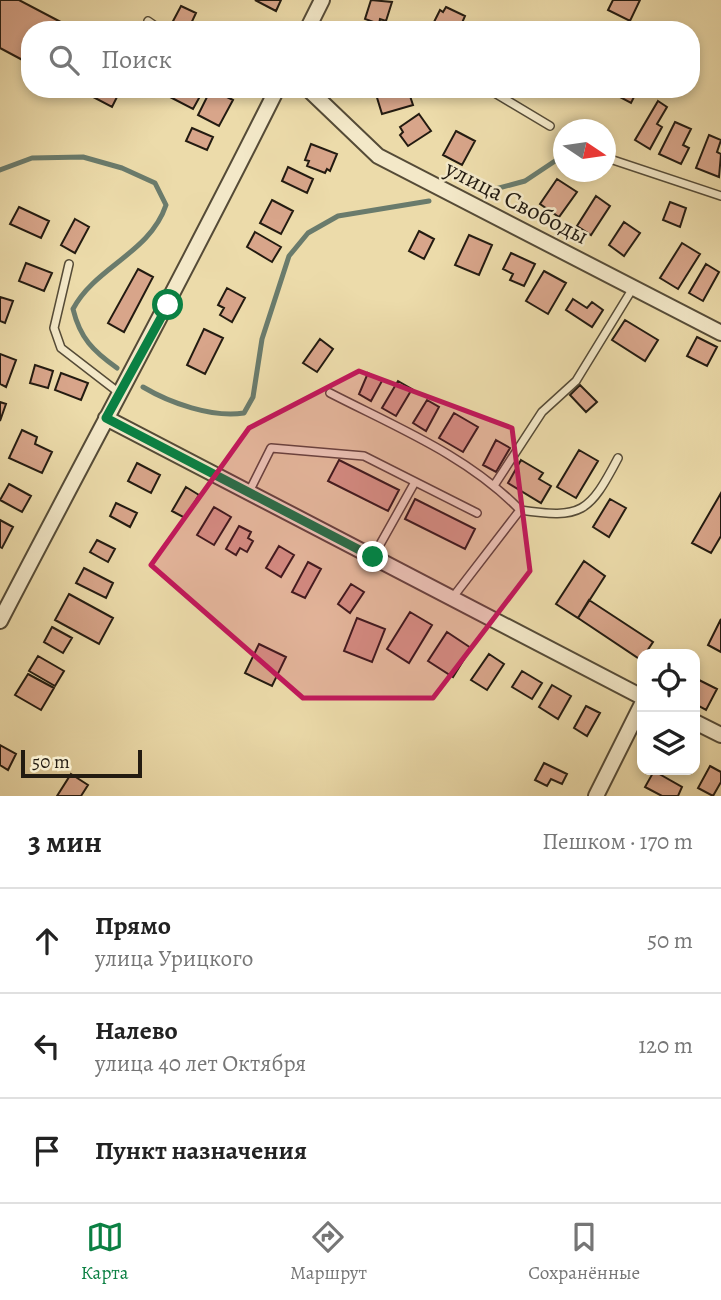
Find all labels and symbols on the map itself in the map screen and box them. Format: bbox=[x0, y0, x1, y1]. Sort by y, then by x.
north arrow bbox=[553, 119, 616, 182]
street label: улица Свободы bbox=[439, 152, 594, 252]
route start bbox=[152, 289, 183, 320]
route end bbox=[357, 541, 388, 572]
scale bar bbox=[21, 747, 142, 779]

